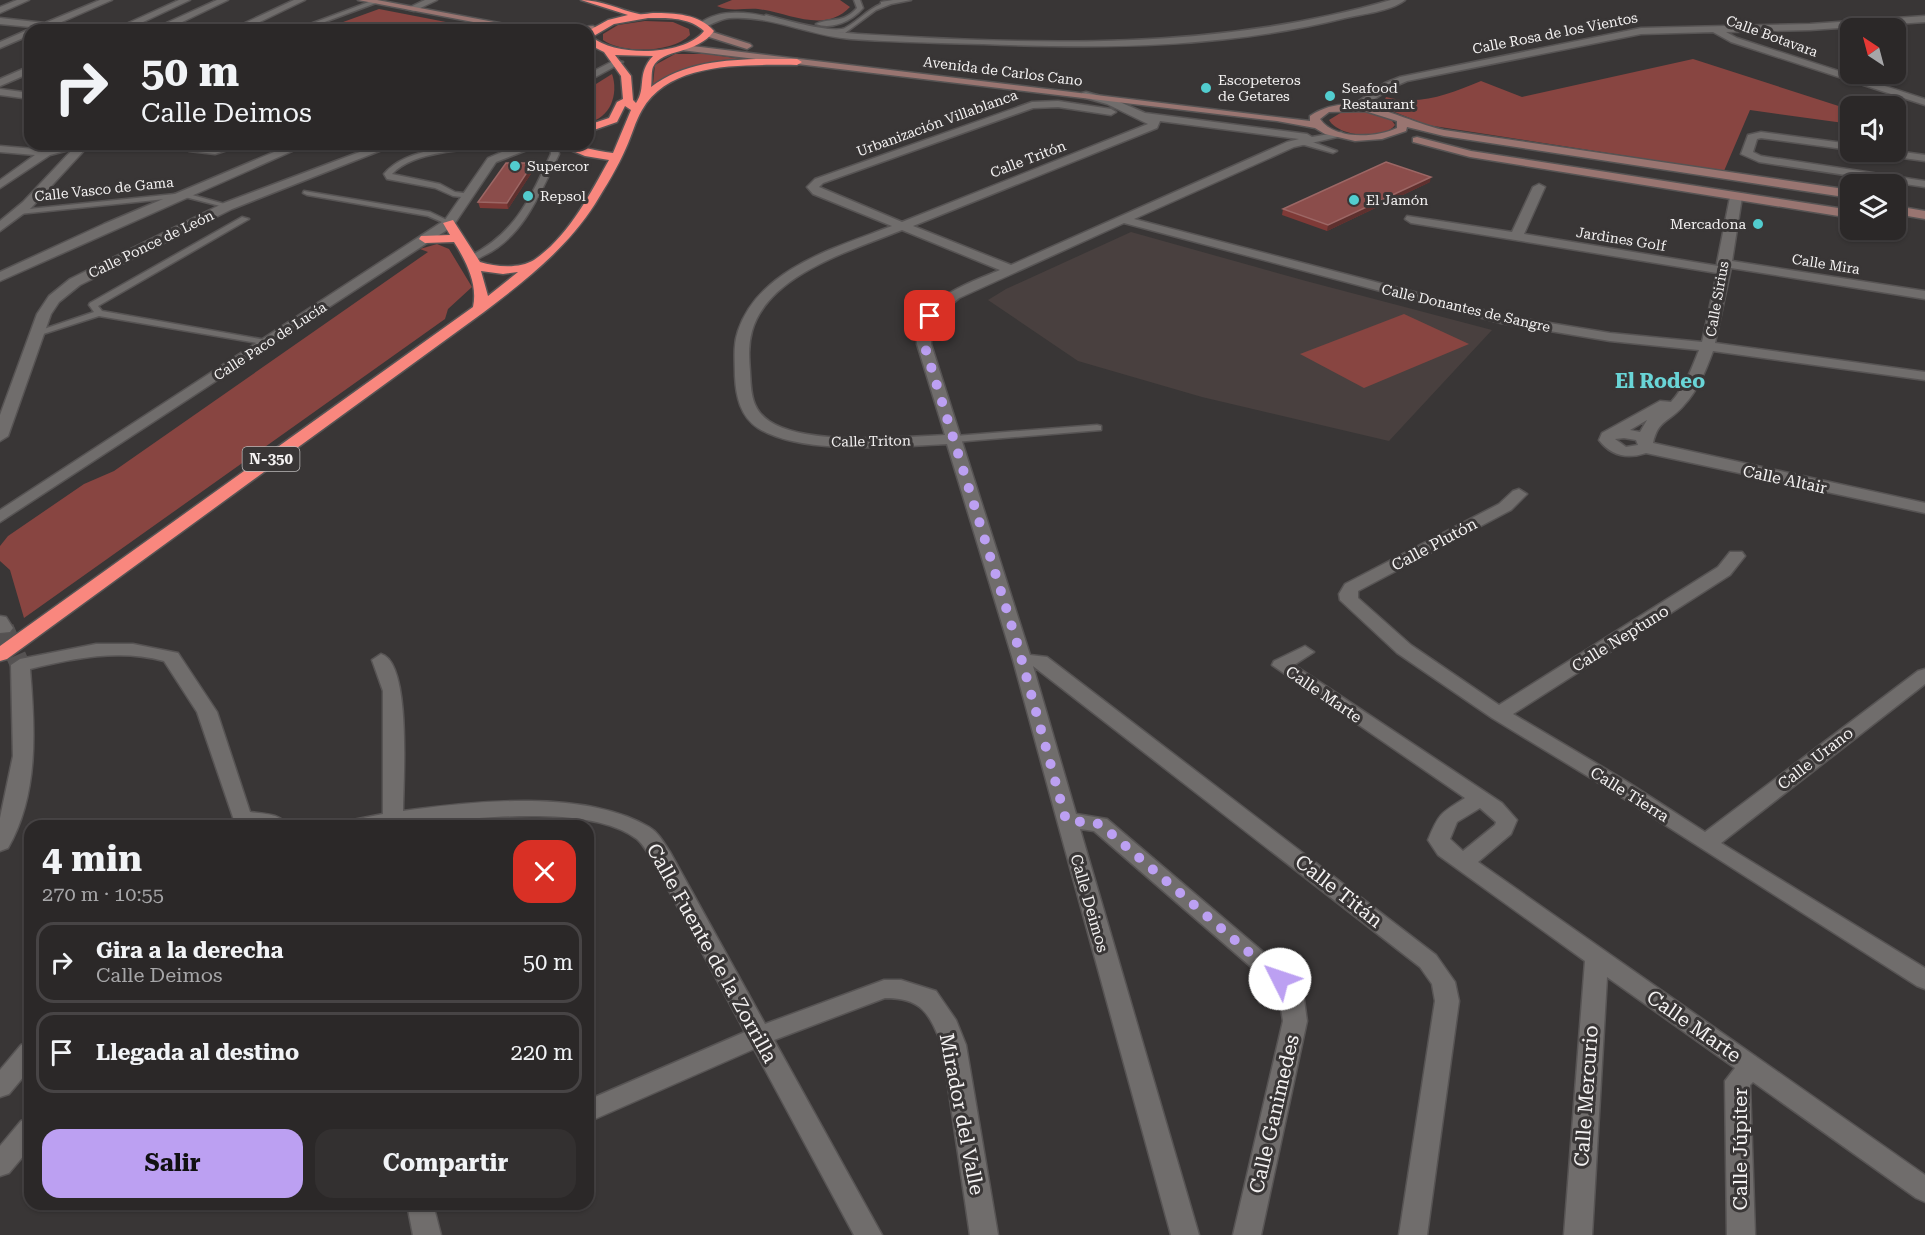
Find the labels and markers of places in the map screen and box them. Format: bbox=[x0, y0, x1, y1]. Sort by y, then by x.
place label: Escopeteros de Getares bbox=[1218, 72, 1301, 104]
place label: Seafood Restaurant bbox=[1342, 80, 1415, 112]
marker: Escopeteros de Getares bbox=[1199, 81, 1213, 95]
marker: Seafood Restaurant bbox=[1323, 89, 1337, 103]
place label: Supercor bbox=[527, 158, 589, 174]
marker: Supercor bbox=[508, 159, 522, 173]
place label: Repsol bbox=[540, 188, 587, 204]
marker: Repsol bbox=[521, 189, 535, 203]
place label: El Jamón bbox=[1366, 192, 1428, 208]
marker: El Jamón bbox=[1347, 193, 1361, 207]
place label: Mercadona bbox=[1670, 216, 1746, 232]
marker: Mercadona bbox=[1751, 217, 1765, 231]
pin bbox=[904, 290, 955, 341]

